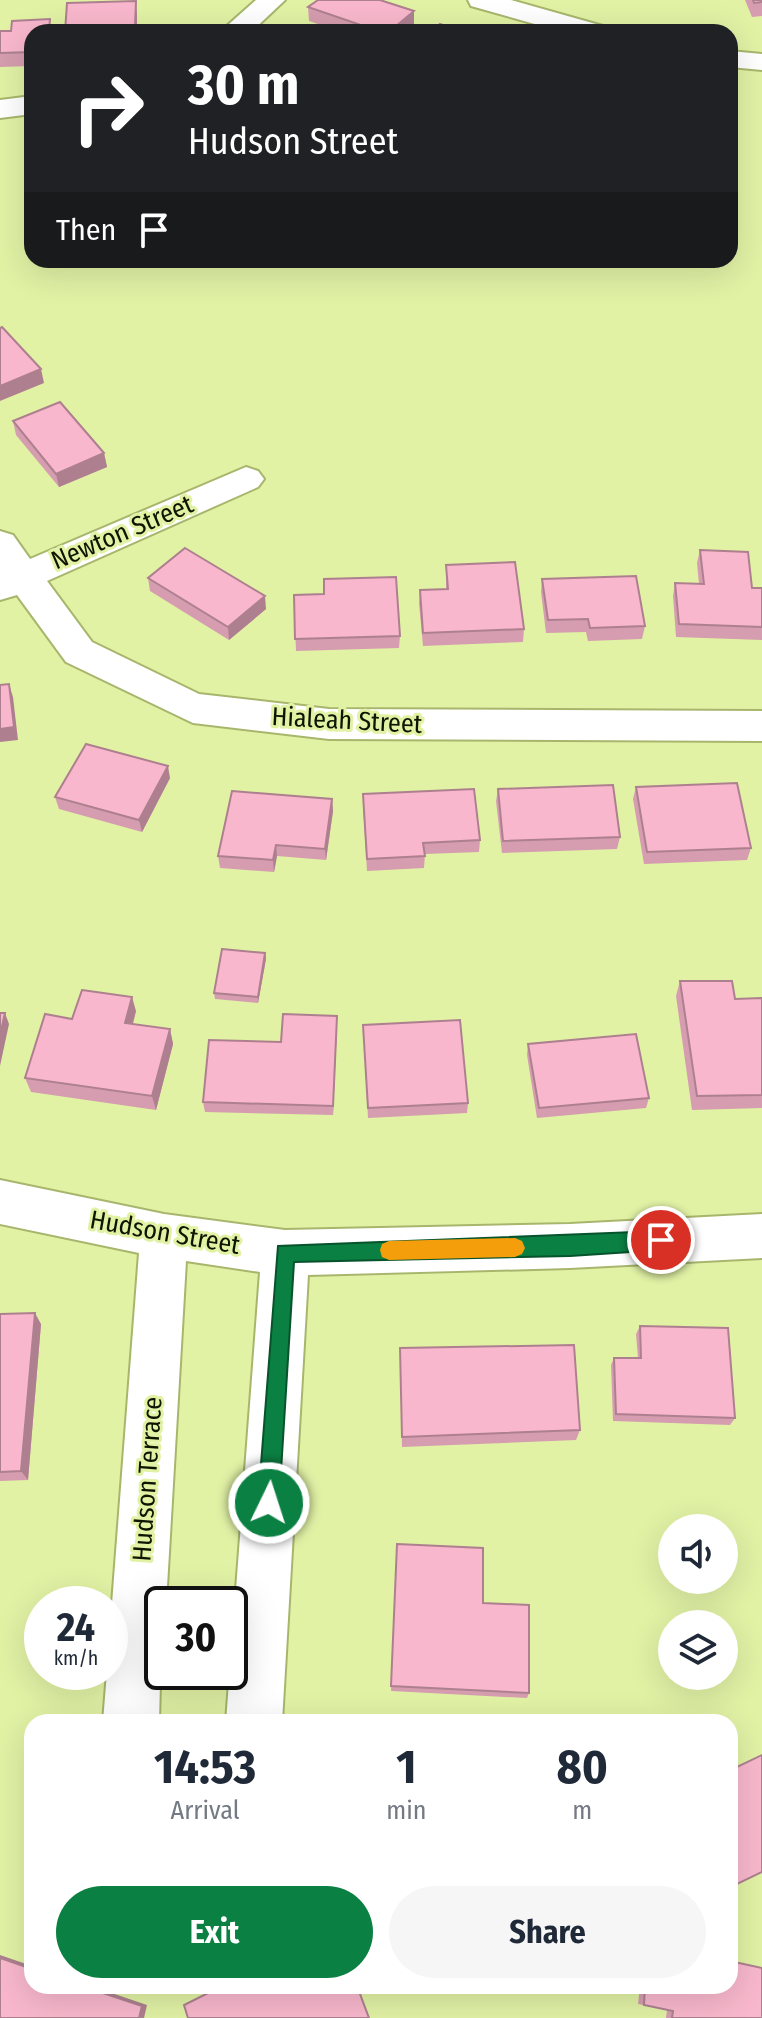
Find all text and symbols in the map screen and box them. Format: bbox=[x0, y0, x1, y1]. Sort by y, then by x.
text: 30 m bbox=[188, 52, 299, 119]
icon: right bbox=[56, 56, 160, 160]
text: Hudson Street bbox=[188, 120, 398, 164]
icon: arrive bbox=[132, 208, 176, 252]
text: Then bbox=[56, 212, 116, 248]
street label: Newton Street bbox=[47, 488, 198, 576]
street label: Hialeah Street bbox=[271, 701, 423, 740]
street label: Hudson Street bbox=[87, 1204, 243, 1261]
pin bbox=[627, 1206, 695, 1274]
icon: arrive bbox=[639, 1218, 683, 1262]
street label: Hudson Terrace bbox=[126, 1396, 169, 1562]
position arrow bbox=[227, 1461, 311, 1545]
map controls bbox=[658, 1514, 738, 1690]
button: sound bbox=[658, 1514, 738, 1594]
speed limit sign: 30 bbox=[144, 1586, 248, 1690]
text: 24 bbox=[57, 1604, 95, 1652]
button: layers bbox=[658, 1610, 738, 1690]
text: km/h bbox=[54, 1646, 98, 1670]
text: 14:53 bbox=[154, 1738, 256, 1796]
text: 1 bbox=[396, 1738, 416, 1796]
text: 80 bbox=[556, 1738, 608, 1796]
text: Arrival bbox=[171, 1795, 240, 1826]
text: min bbox=[386, 1795, 426, 1826]
text: m bbox=[572, 1795, 592, 1826]
button: Exit bbox=[56, 1886, 373, 1978]
button: Share bbox=[389, 1886, 706, 1978]

